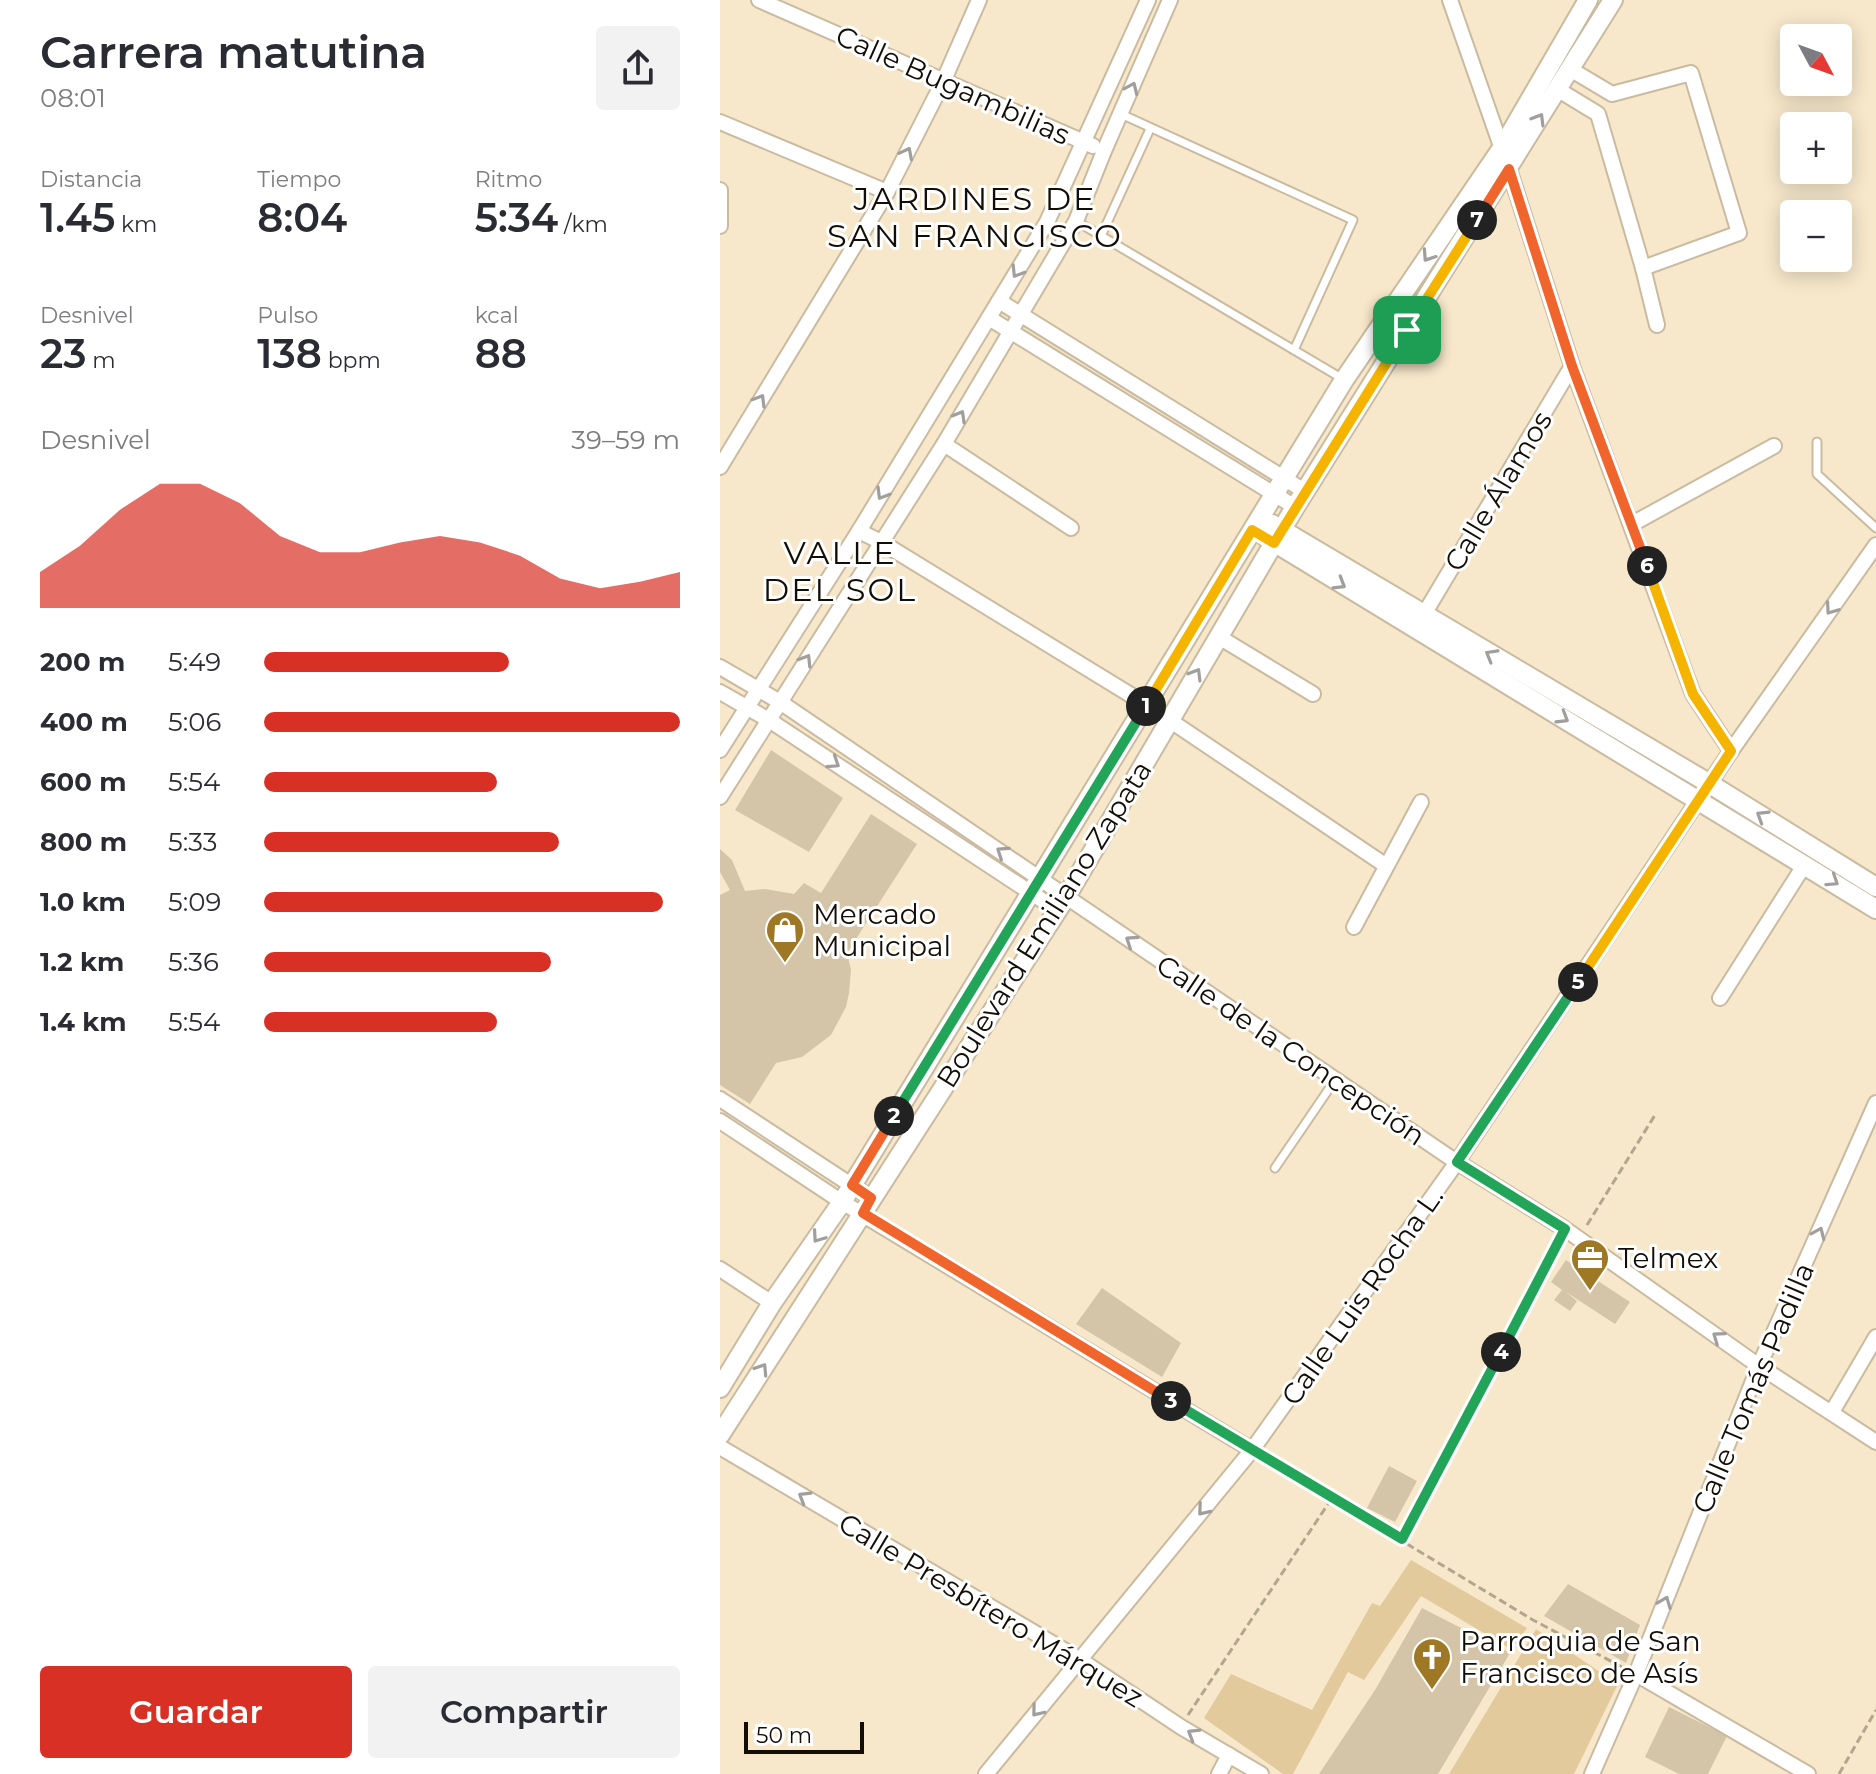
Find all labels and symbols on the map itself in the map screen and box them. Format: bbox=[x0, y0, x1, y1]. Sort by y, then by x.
street label: Calle Bugambilias bbox=[831, 18, 1075, 152]
north arrow bbox=[1780, 24, 1852, 96]
one-way arrow bbox=[1122, 81, 1138, 96]
one-way arrow bbox=[1529, 113, 1545, 128]
one-way arrow bbox=[897, 146, 913, 161]
district label: JARDINES DE SAN FRANCISCO bbox=[827, 179, 1123, 255]
pin: 7 bbox=[1457, 200, 1497, 240]
one-way arrow bbox=[1423, 247, 1438, 261]
one-way arrow bbox=[1011, 263, 1027, 278]
pin bbox=[1373, 296, 1441, 364]
one-way arrow bbox=[751, 394, 766, 409]
street label: Calle Álamos bbox=[1437, 405, 1559, 577]
one-way arrow bbox=[950, 411, 966, 425]
one-way arrow bbox=[876, 485, 891, 500]
district label: VALLE DEL SOL bbox=[763, 533, 917, 609]
pin: 6 bbox=[1627, 546, 1667, 586]
one-way arrow bbox=[1331, 575, 1346, 590]
one-way arrow bbox=[1826, 601, 1841, 615]
one-way arrow bbox=[1485, 649, 1499, 665]
one-way arrow bbox=[797, 654, 812, 669]
one-way arrow bbox=[1187, 668, 1202, 683]
pin: 1 bbox=[1126, 686, 1166, 726]
one-way arrow bbox=[1554, 708, 1569, 724]
one-way arrow bbox=[825, 753, 839, 768]
street label: Boulevard Emiliano Zapata bbox=[929, 754, 1159, 1094]
one-way arrow bbox=[1756, 811, 1771, 826]
one-way arrow bbox=[996, 847, 1010, 862]
one-way arrow bbox=[1825, 872, 1839, 887]
place label: Mercado Municipal bbox=[813, 897, 951, 963]
shop icon: Mercado Municipal bbox=[764, 909, 806, 964]
one-way arrow bbox=[1125, 936, 1140, 951]
street label: Calle de la Concepción bbox=[1150, 947, 1432, 1153]
pin: 5 bbox=[1558, 962, 1598, 1002]
pin: 2 bbox=[874, 1096, 914, 1136]
street label: Calle Luis Rocha L. bbox=[1274, 1180, 1450, 1412]
one-way arrow bbox=[1809, 1226, 1825, 1241]
one-way arrow bbox=[813, 1229, 828, 1243]
office icon: Telmex bbox=[1569, 1237, 1611, 1292]
place label: Telmex bbox=[1618, 1241, 1718, 1275]
street label: Calle Tomás Padilla bbox=[1685, 1258, 1821, 1518]
pin: 4 bbox=[1481, 1332, 1521, 1372]
one-way arrow bbox=[1712, 1332, 1726, 1347]
one-way arrow bbox=[753, 1364, 768, 1378]
pin: 3 bbox=[1151, 1381, 1191, 1421]
one-way arrow bbox=[798, 1491, 813, 1507]
one-way arrow bbox=[1198, 1501, 1212, 1516]
street label: Calle Presbítero Márquez bbox=[833, 1506, 1149, 1714]
one-way arrow bbox=[1655, 1596, 1672, 1610]
place label: Parroquia de San Francisco de Asís bbox=[1460, 1624, 1701, 1690]
church icon: Parroquia de San Francisco de Asís bbox=[1411, 1636, 1453, 1691]
one-way arrow bbox=[1033, 1702, 1047, 1717]
scale bar bbox=[744, 1718, 864, 1754]
one-way arrow bbox=[1188, 1728, 1202, 1744]

